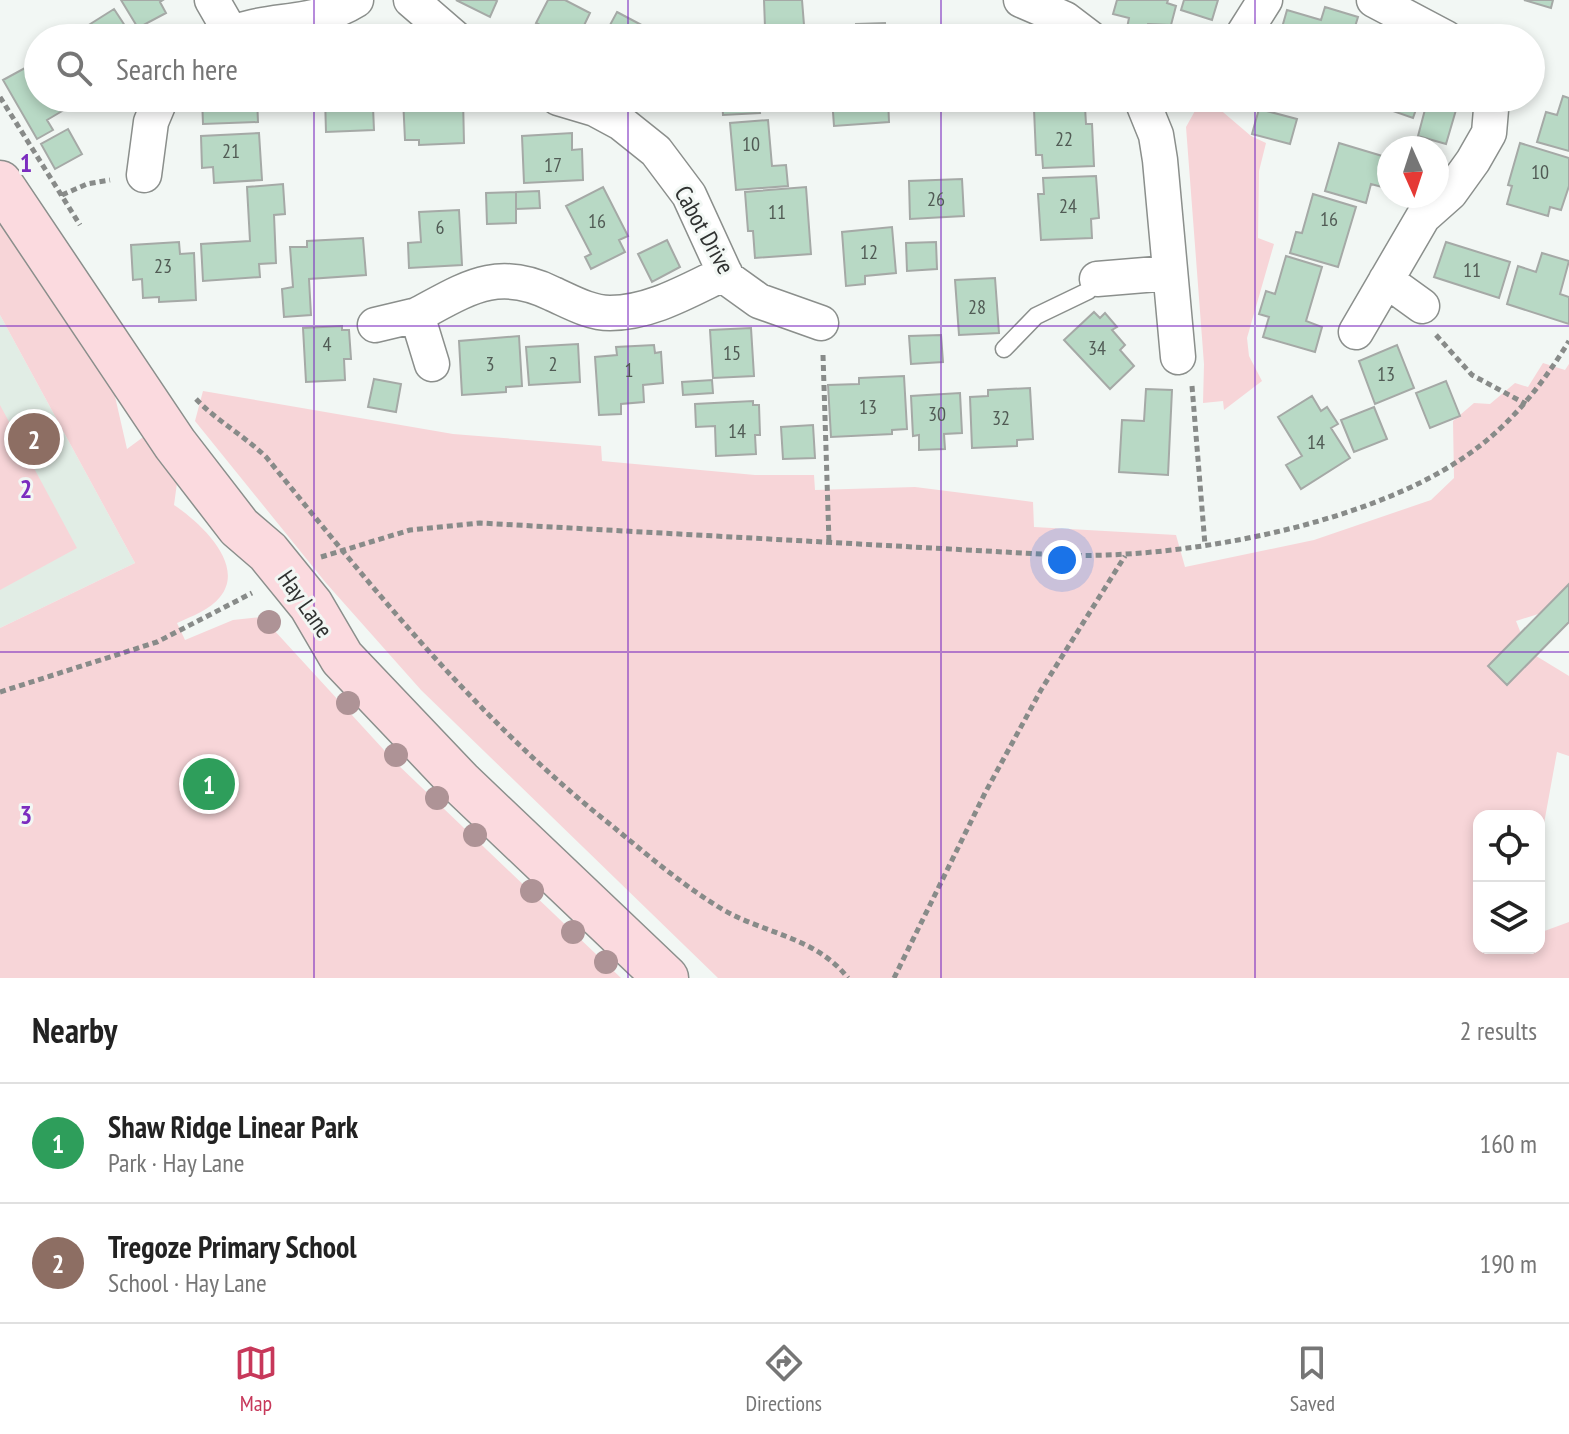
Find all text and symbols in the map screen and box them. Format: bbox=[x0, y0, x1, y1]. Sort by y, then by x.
search box bbox=[24, 24, 1545, 112]
icon: search bbox=[52, 46, 96, 90]
text: Search here bbox=[116, 49, 238, 88]
house number: 22 bbox=[1055, 126, 1073, 152]
house number: 10 bbox=[742, 131, 760, 157]
north arrow bbox=[1377, 136, 1449, 208]
house number: 21 bbox=[222, 138, 240, 164]
text: 1 bbox=[20, 146, 32, 179]
house number: 17 bbox=[544, 152, 562, 178]
house number: 10 bbox=[1531, 159, 1549, 185]
street label: Cabot Drive bbox=[668, 180, 741, 279]
house number: 26 bbox=[927, 186, 945, 212]
house number: 24 bbox=[1059, 193, 1077, 219]
house number: 11 bbox=[768, 199, 786, 225]
house number: 16 bbox=[1320, 206, 1338, 232]
house number: 16 bbox=[588, 208, 606, 234]
house number: 6 bbox=[436, 214, 445, 240]
house number: 12 bbox=[860, 239, 878, 265]
house number: 23 bbox=[154, 253, 172, 279]
house number: 11 bbox=[1463, 257, 1481, 283]
house number: 28 bbox=[968, 294, 986, 320]
house number: 4 bbox=[323, 331, 332, 357]
house number: 34 bbox=[1088, 335, 1106, 361]
house number: 15 bbox=[723, 340, 741, 366]
house number: 3 bbox=[486, 351, 495, 377]
house number: 2 bbox=[549, 351, 558, 377]
house number: 1 bbox=[625, 357, 634, 383]
house number: 13 bbox=[1377, 361, 1395, 387]
house number: 13 bbox=[859, 394, 877, 420]
house number: 30 bbox=[928, 401, 946, 427]
house number: 32 bbox=[992, 405, 1010, 431]
pin: 2 bbox=[8, 409, 60, 469]
house number: 14 bbox=[728, 418, 746, 444]
house number: 14 bbox=[1307, 429, 1325, 455]
text: 2 bbox=[20, 472, 32, 505]
your location bbox=[1042, 540, 1082, 580]
street label: Hay Lane bbox=[271, 564, 340, 644]
pin: 1 bbox=[183, 754, 235, 814]
text: 3 bbox=[20, 798, 32, 831]
map controls bbox=[1473, 810, 1545, 954]
button: locate bbox=[1473, 810, 1545, 882]
button: layers bbox=[1473, 882, 1545, 954]
text: Nearby bbox=[32, 1008, 117, 1052]
text: 2 results bbox=[1460, 1014, 1537, 1047]
text: Shaw Ridge Linear Park bbox=[108, 1107, 358, 1146]
text: 1 bbox=[52, 1127, 64, 1160]
text: 160 m bbox=[1479, 1127, 1537, 1160]
text: Park · Hay Lane bbox=[108, 1146, 244, 1179]
text: Tregoze Primary School bbox=[108, 1227, 357, 1266]
text: 2 bbox=[52, 1247, 64, 1280]
text: 190 m bbox=[1479, 1247, 1537, 1280]
text: School · Hay Lane bbox=[108, 1266, 267, 1299]
tab: Map bbox=[234, 1341, 278, 1417]
tab: Directions bbox=[746, 1341, 822, 1417]
tab: Saved bbox=[1290, 1341, 1335, 1417]

